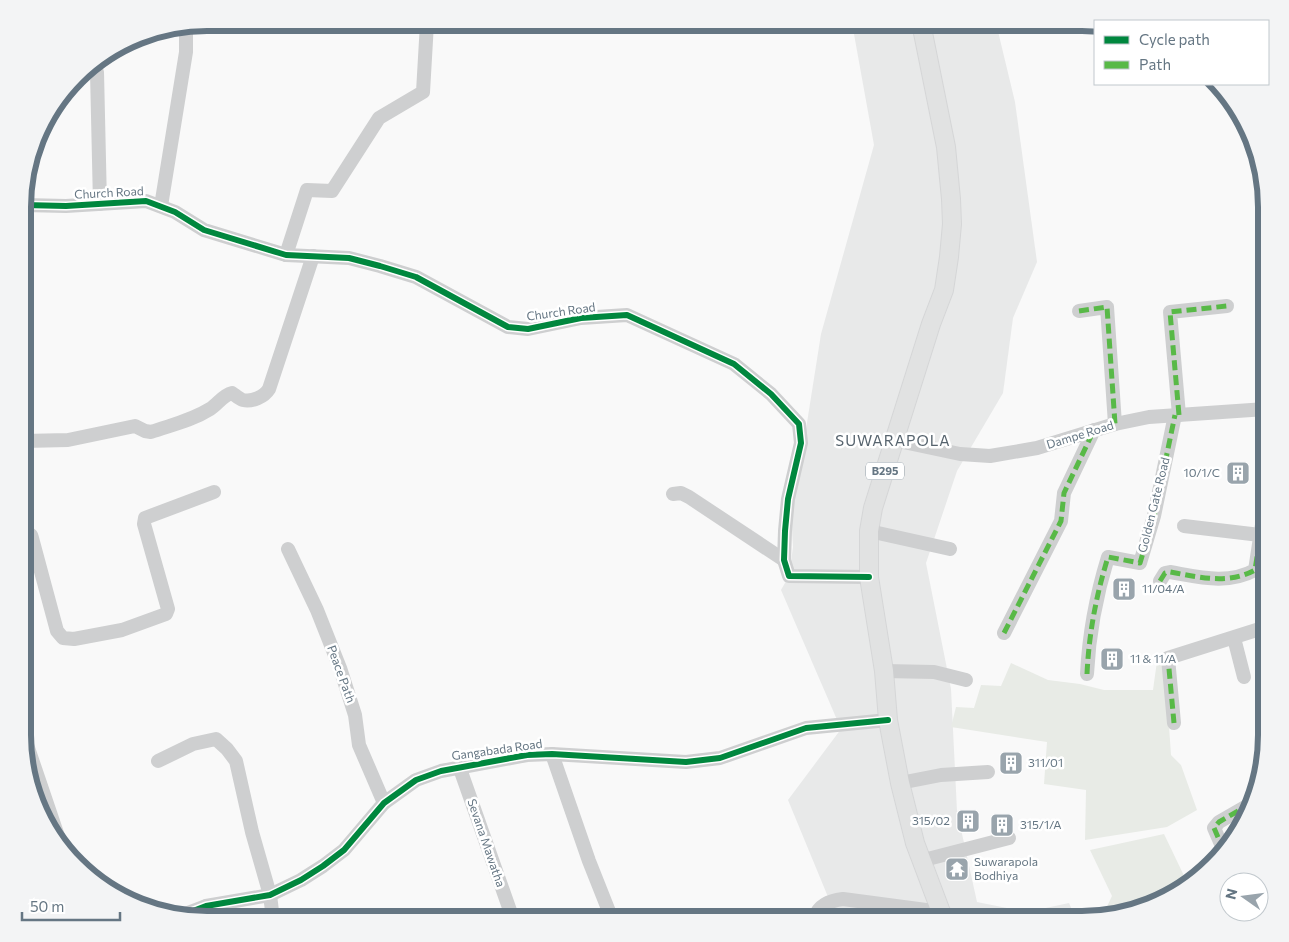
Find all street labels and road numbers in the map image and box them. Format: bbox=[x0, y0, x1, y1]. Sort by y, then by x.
street label: Church Road bbox=[74, 183, 144, 201]
street label: Church Road bbox=[525, 299, 596, 323]
street label: Dampe Road bbox=[1045, 417, 1115, 451]
street label: Golden Gate Road bbox=[1134, 455, 1172, 554]
road number: B295 bbox=[866, 462, 904, 480]
street label: Peace Path bbox=[325, 643, 359, 704]
street label: Gangabada Road bbox=[451, 736, 543, 762]
street label: Sevana Mawatha bbox=[465, 797, 509, 889]

